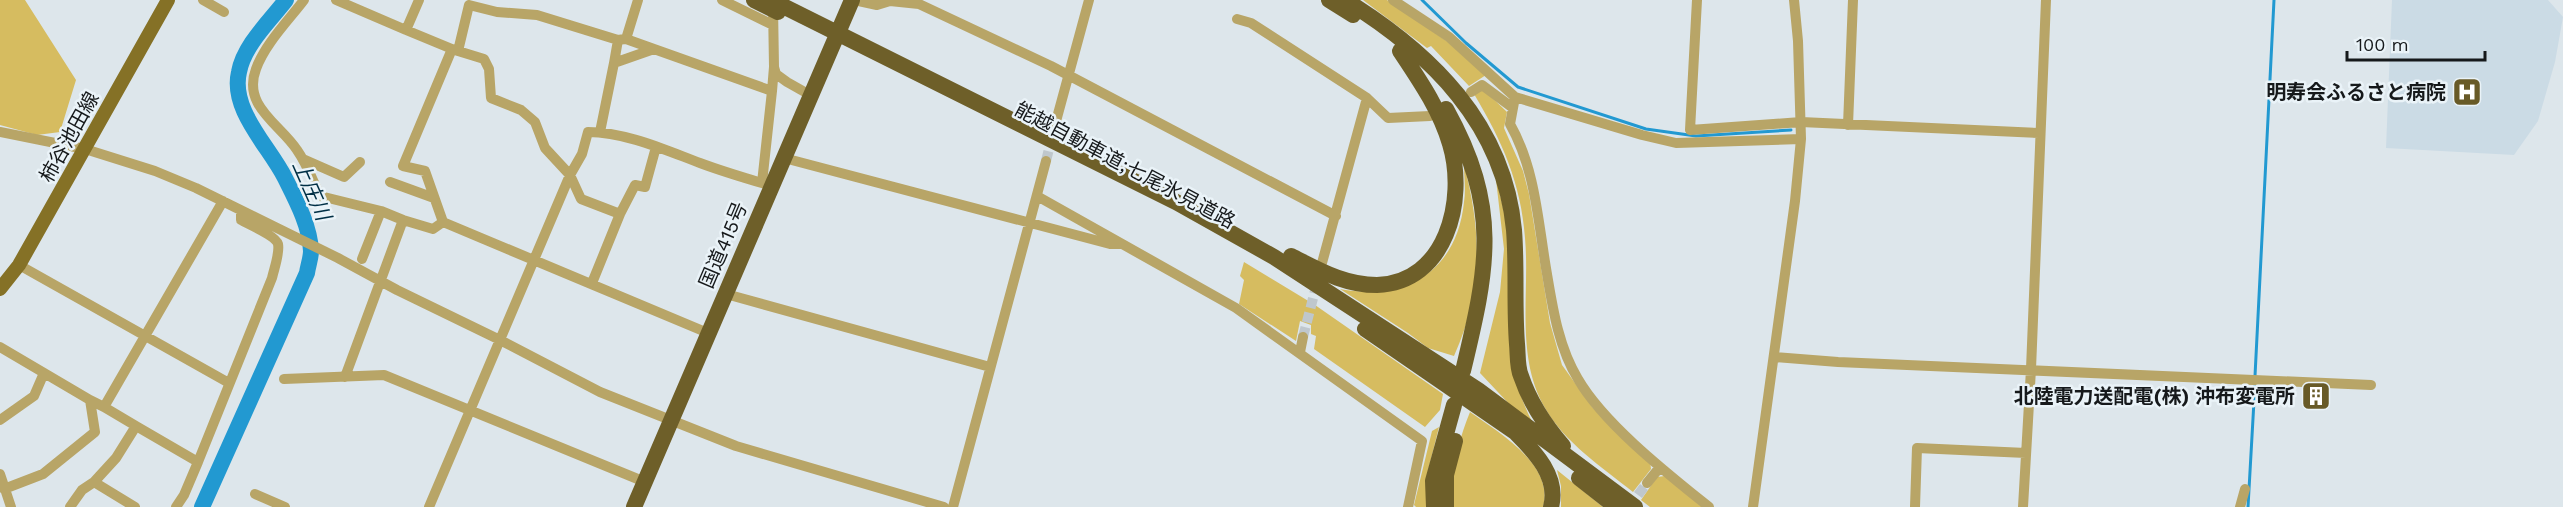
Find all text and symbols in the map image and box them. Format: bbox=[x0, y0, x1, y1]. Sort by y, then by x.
scale bar bbox=[2347, 24, 2485, 62]
text: 100 m bbox=[2356, 34, 2409, 55]
hospital icon: 明寿会ふるさと病院 bbox=[2451, 76, 2483, 108]
place label: 明寿会ふるさと病院 bbox=[2266, 80, 2446, 104]
street label: 柿谷池田線 bbox=[34, 87, 104, 187]
street label: 能越自動車道;七尾氷見道路 bbox=[1011, 97, 1239, 233]
water label: 上庄川 bbox=[288, 156, 337, 226]
street label: 国道415号 bbox=[694, 198, 752, 292]
building icon: 北陸電力送配電(株) 沖布変電所 bbox=[2300, 380, 2332, 412]
place label: 北陸電力送配電(株) 沖布変電所 bbox=[2014, 384, 2295, 408]

